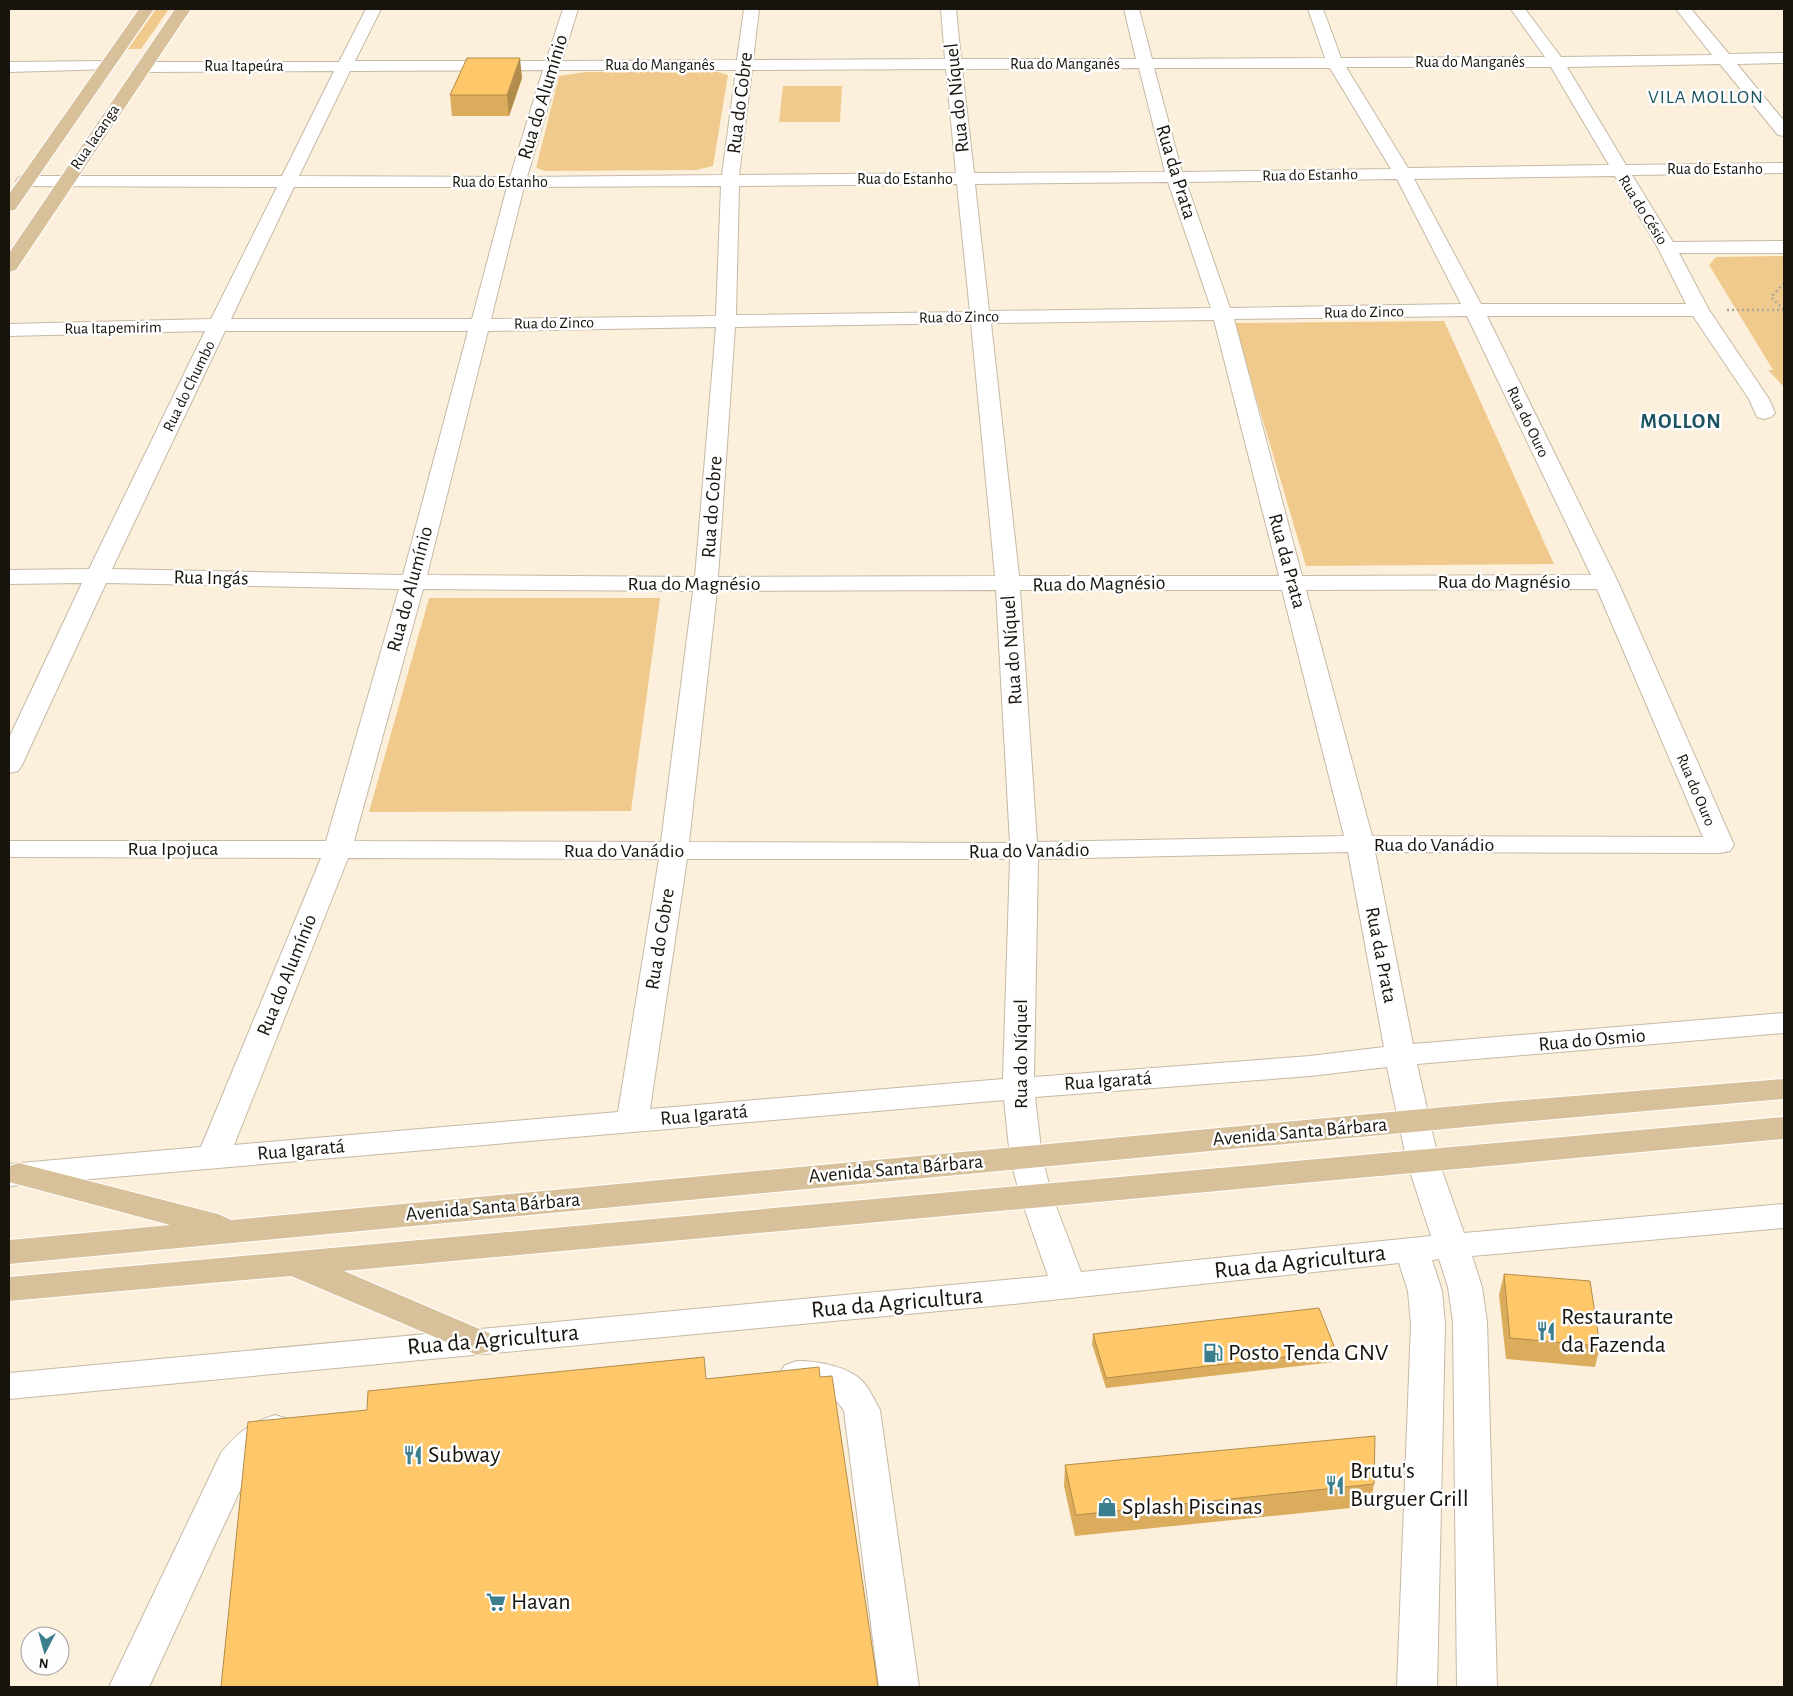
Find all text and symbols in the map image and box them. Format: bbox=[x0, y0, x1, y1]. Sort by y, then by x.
street label: Rua do Alumínio bbox=[515, 32, 571, 162]
street label: Rua do Níquel bbox=[941, 42, 973, 154]
street label: Rua do Cobre bbox=[724, 51, 756, 155]
street label: Rua do Manganês bbox=[1415, 54, 1525, 70]
street label: Rua do Manganês bbox=[1010, 56, 1120, 72]
street label: Rua do Manganês bbox=[605, 57, 715, 73]
street label: Rua Itapeúra bbox=[204, 58, 284, 74]
district label: VILA MOLLON bbox=[1648, 88, 1764, 107]
street label: Rua Iacanga bbox=[68, 102, 122, 172]
street label: Rua da Prata bbox=[1152, 122, 1200, 222]
street label: Rua do Estanho bbox=[1667, 161, 1763, 177]
street label: Rua do Estanho bbox=[1262, 166, 1358, 184]
street label: Rua do Estanho bbox=[857, 171, 953, 187]
street label: Rua do Césio bbox=[1615, 172, 1671, 248]
street label: Rua do Estanho bbox=[452, 174, 548, 190]
street label: Rua do Zinco bbox=[1324, 303, 1404, 321]
street label: Rua do Zinco bbox=[919, 308, 999, 326]
street label: Rua do Zinco bbox=[514, 314, 594, 332]
street label: Rua Itapemirim bbox=[64, 319, 162, 337]
street label: Rua do Chumbo bbox=[160, 338, 218, 434]
street label: Rua do Ouro bbox=[1504, 384, 1552, 460]
district label: MOLLON bbox=[1640, 411, 1722, 432]
street label: Rua do Cobre bbox=[698, 455, 726, 559]
street label: Rua da Prata bbox=[1265, 511, 1309, 611]
street label: Rua do Alumínio bbox=[384, 524, 436, 654]
street label: Rua Ingás bbox=[173, 567, 249, 589]
street label: Rua do Magnésio bbox=[1437, 572, 1571, 592]
street label: Rua do Magnésio bbox=[1032, 573, 1166, 595]
street label: Rua do Magnésio bbox=[627, 574, 761, 594]
street label: Rua do Níquel bbox=[998, 594, 1026, 706]
street label: Rua do Ouro bbox=[1674, 752, 1718, 829]
street label: Rua do Vanádio bbox=[1374, 835, 1494, 855]
street label: Rua Ipojuca bbox=[127, 839, 219, 859]
street label: Rua do Vanádio bbox=[968, 840, 1090, 862]
street label: Rua do Vanádio bbox=[564, 841, 684, 861]
street label: Rua do Cobre bbox=[642, 887, 678, 991]
street label: Rua da Prata bbox=[1362, 905, 1400, 1005]
street label: Rua do Alumínio bbox=[254, 911, 320, 1039]
street label: Rua do Níquel bbox=[1011, 999, 1031, 1109]
street label: Rua do Osmio bbox=[1537, 1025, 1647, 1055]
street label: Rua Igaratá bbox=[1063, 1068, 1153, 1094]
street label: Rua Igaratá bbox=[659, 1101, 749, 1129]
street label: Avenida Santa Bárbara bbox=[1212, 1114, 1388, 1150]
street label: Rua Igaratá bbox=[256, 1136, 346, 1164]
street label: Avenida Santa Bárbara bbox=[808, 1151, 984, 1187]
street label: Avenida Santa Bárbara bbox=[405, 1189, 581, 1225]
street label: Rua da Agricultura bbox=[1213, 1241, 1387, 1283]
street label: Rua da Agricultura bbox=[810, 1284, 984, 1322]
place label: Restaurante da Fazenda bbox=[1561, 1305, 1673, 1357]
restaurant icon: Restaurante da Fazenda bbox=[1535, 1320, 1557, 1342]
street label: Rua da Agricultura bbox=[406, 1321, 580, 1359]
place label: Posto Tenda GNV bbox=[1228, 1341, 1389, 1365]
fuel station icon: Posto Tenda GNV bbox=[1202, 1342, 1224, 1364]
place label: Subway bbox=[428, 1443, 500, 1467]
restaurant icon: Subway bbox=[402, 1444, 424, 1466]
place label: Brutu's Burguer Grill bbox=[1350, 1459, 1469, 1511]
restaurant icon: Brutu's Burguer Grill bbox=[1324, 1474, 1346, 1496]
place label: Splash Piscinas bbox=[1122, 1495, 1262, 1519]
shop icon: Splash Piscinas bbox=[1096, 1496, 1118, 1518]
place label: Havan bbox=[511, 1590, 571, 1614]
supermarket icon: Havan bbox=[485, 1591, 507, 1613]
north arrow bbox=[20, 1626, 70, 1676]
text: N bbox=[38, 1655, 49, 1670]

